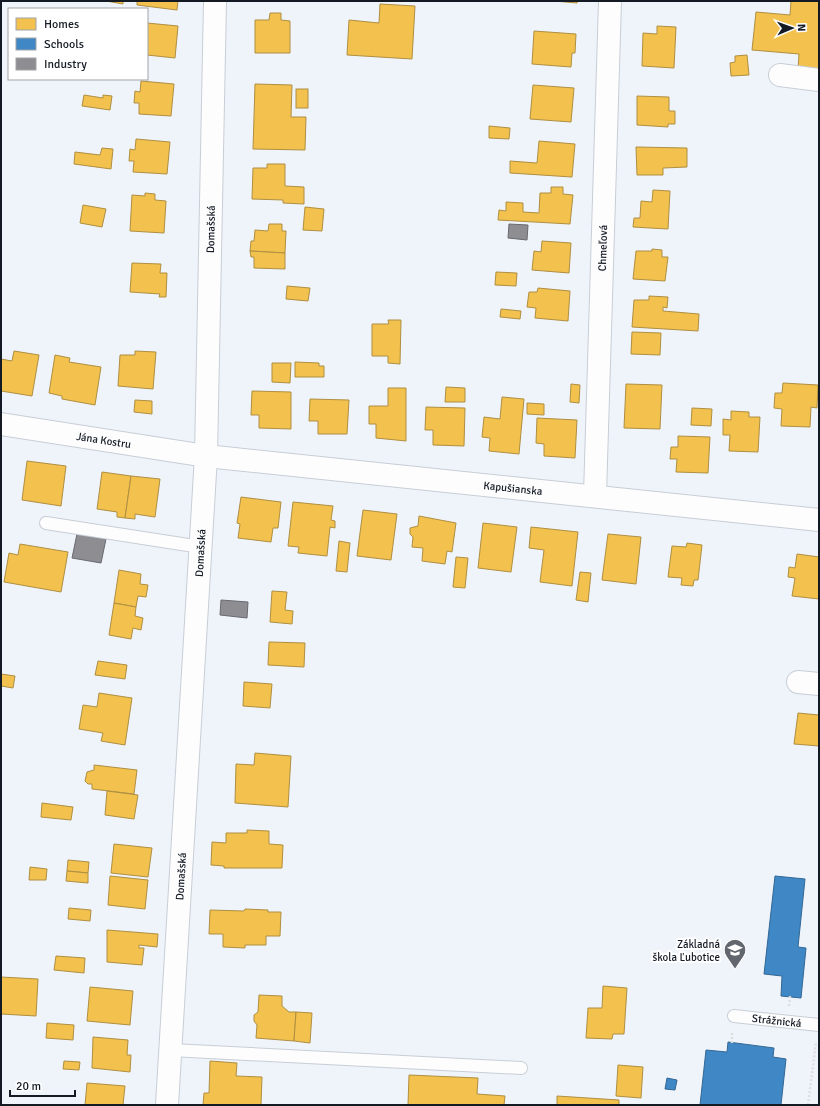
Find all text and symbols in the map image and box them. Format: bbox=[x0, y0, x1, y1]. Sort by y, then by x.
legend bbox=[8, 8, 148, 80]
north arrow bbox=[772, 8, 812, 48]
text: Homes bbox=[44, 17, 79, 32]
text: N bbox=[795, 24, 808, 32]
text: Schools bbox=[44, 37, 84, 52]
text: Industry bbox=[44, 57, 87, 72]
street label: Domašská bbox=[204, 205, 218, 253]
street label: Chmeľová bbox=[596, 224, 610, 272]
street label: Jána Kostru bbox=[75, 430, 132, 451]
street label: Kapušianska bbox=[483, 479, 543, 498]
street label: Domašská bbox=[193, 528, 209, 577]
street label: Domašská bbox=[173, 852, 189, 901]
school or university icon: Základná škola Ľubotice bbox=[722, 937, 748, 970]
place label: Základná škola Ľubotice bbox=[652, 938, 720, 964]
street label: Strážnická bbox=[751, 1012, 803, 1030]
scale bar bbox=[10, 1072, 75, 1098]
text: 20 m bbox=[16, 1079, 41, 1094]

